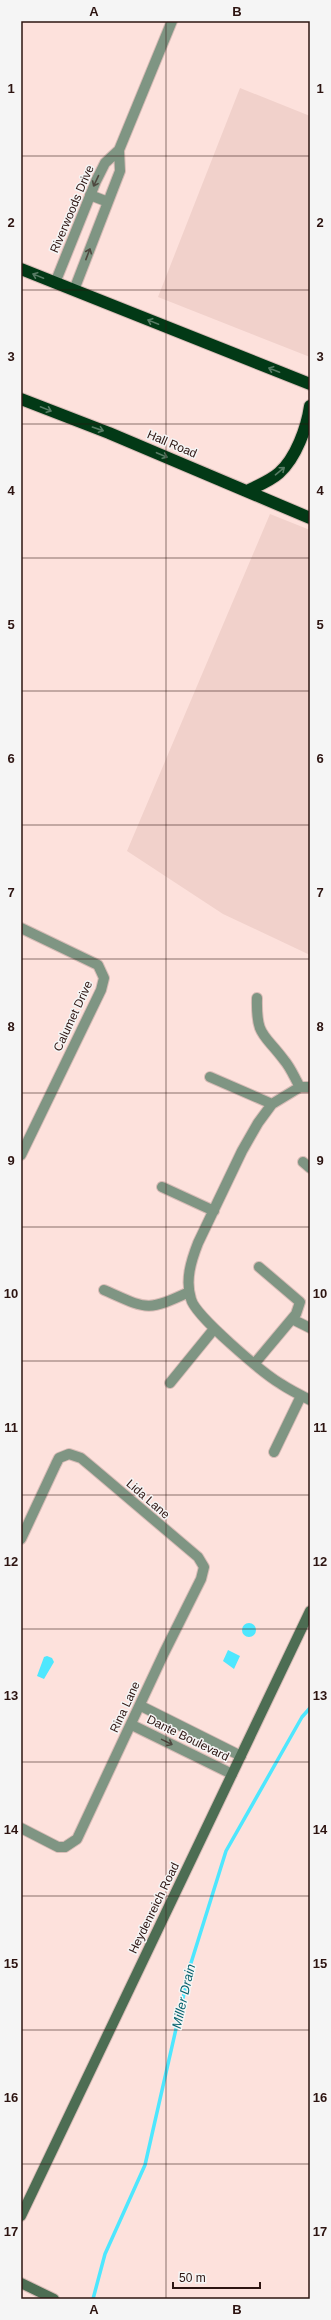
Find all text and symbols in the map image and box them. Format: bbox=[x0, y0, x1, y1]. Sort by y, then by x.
text: A bbox=[89, 4, 99, 19]
text: B bbox=[232, 4, 242, 19]
text: 1 bbox=[7, 81, 15, 96]
text: 1 bbox=[316, 81, 324, 96]
street label: Riverwoods Drive bbox=[47, 163, 97, 255]
one-way arrow bbox=[92, 174, 99, 186]
text: 2 bbox=[7, 215, 15, 230]
text: 2 bbox=[316, 215, 324, 230]
one-way arrow bbox=[85, 248, 92, 260]
one-way arrow bbox=[33, 271, 45, 279]
one-way arrow bbox=[147, 317, 159, 325]
text: 3 bbox=[7, 349, 15, 364]
text: 3 bbox=[316, 349, 324, 364]
one-way arrow bbox=[268, 365, 280, 373]
one-way arrow bbox=[39, 406, 51, 413]
one-way arrow bbox=[92, 426, 105, 433]
street label: Hall Road bbox=[145, 427, 199, 461]
one-way arrow bbox=[155, 452, 167, 459]
one-way arrow bbox=[275, 467, 285, 476]
text: 4 bbox=[7, 483, 15, 498]
text: 4 bbox=[316, 483, 324, 498]
text: 5 bbox=[7, 617, 15, 632]
text: 5 bbox=[316, 617, 324, 632]
text: 6 bbox=[7, 751, 15, 766]
text: 6 bbox=[316, 751, 324, 766]
text: 7 bbox=[7, 885, 15, 900]
text: 7 bbox=[316, 885, 324, 900]
street label: Calumet Drive bbox=[51, 978, 96, 1053]
text: 8 bbox=[7, 1019, 15, 1034]
text: 8 bbox=[316, 1019, 324, 1034]
text: 9 bbox=[7, 1153, 15, 1168]
text: 9 bbox=[316, 1153, 324, 1168]
text: 10 bbox=[4, 1286, 18, 1301]
text: 10 bbox=[313, 1286, 327, 1301]
text: 11 bbox=[4, 1420, 18, 1435]
text: 11 bbox=[313, 1420, 327, 1435]
street label: Lida Lane bbox=[124, 1476, 173, 1522]
text: 12 bbox=[4, 1554, 18, 1569]
text: 12 bbox=[313, 1554, 327, 1569]
street label: Rina Lane bbox=[107, 1679, 143, 1735]
text: 13 bbox=[4, 1688, 18, 1703]
text: 13 bbox=[313, 1688, 327, 1703]
street label: Dante Boulevard bbox=[145, 1712, 231, 1764]
one-way arrow bbox=[161, 1739, 173, 1746]
text: 14 bbox=[4, 1822, 19, 1837]
text: 14 bbox=[313, 1822, 328, 1837]
street label: Heydenreich Road bbox=[126, 1860, 182, 1956]
text: 15 bbox=[4, 1956, 18, 1971]
text: 15 bbox=[313, 1956, 327, 1971]
water label: Miller Drain bbox=[169, 1962, 198, 2030]
text: 16 bbox=[4, 2090, 18, 2105]
text: 16 bbox=[313, 2090, 327, 2105]
text: 17 bbox=[4, 2224, 18, 2239]
text: 17 bbox=[313, 2224, 327, 2239]
scale bar bbox=[173, 2264, 260, 2290]
text: 50 m bbox=[179, 2271, 206, 2285]
text: A bbox=[89, 2302, 99, 2317]
text: B bbox=[232, 2302, 242, 2317]

